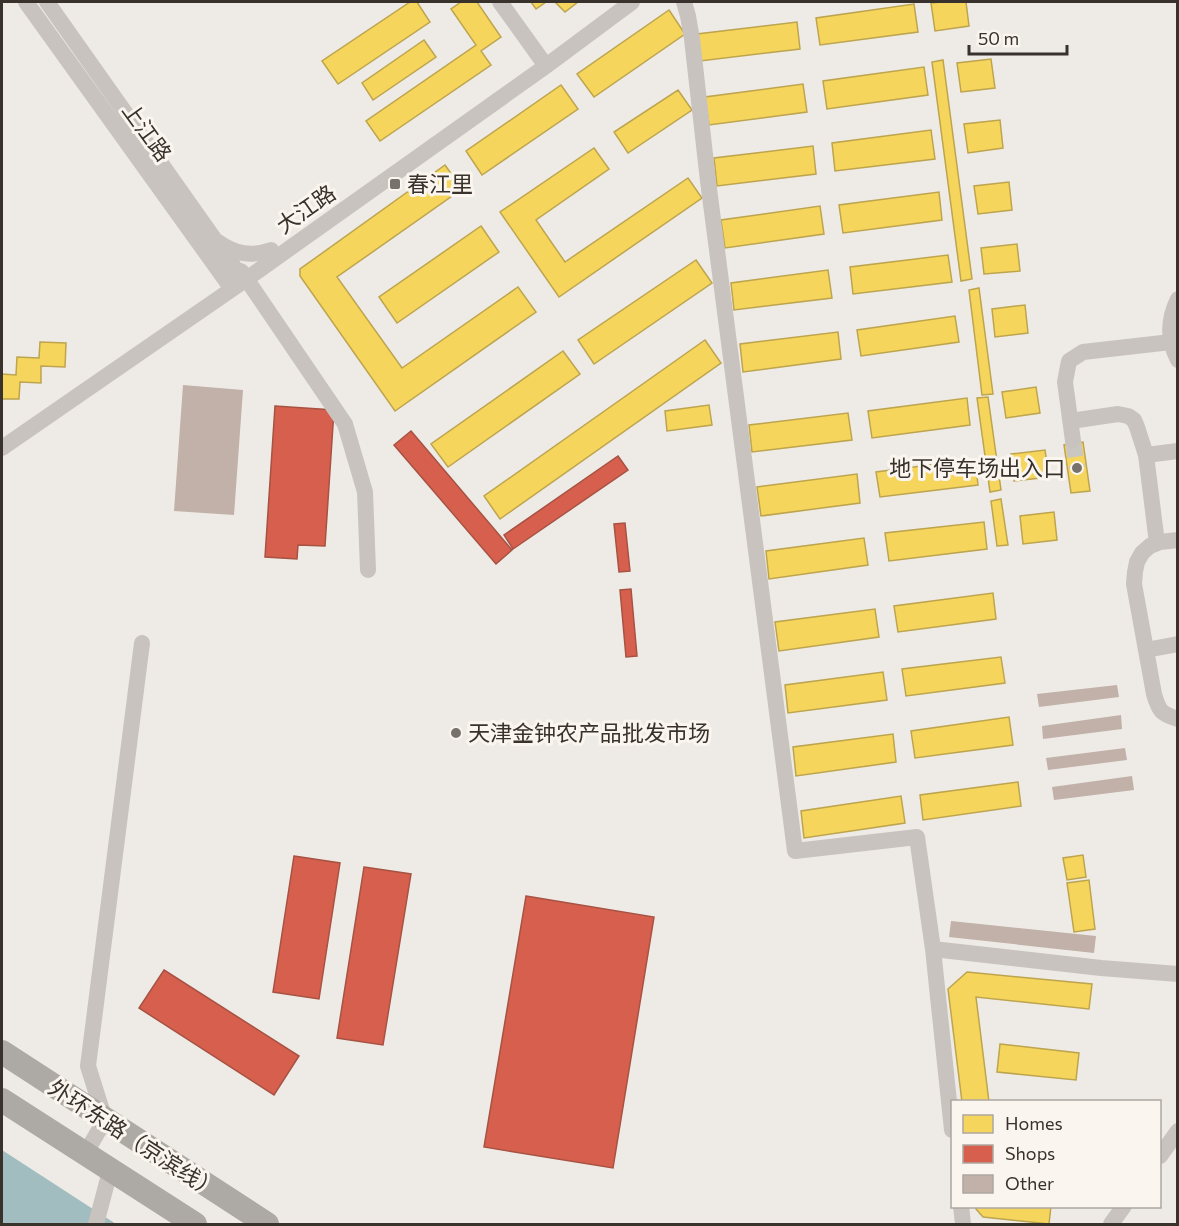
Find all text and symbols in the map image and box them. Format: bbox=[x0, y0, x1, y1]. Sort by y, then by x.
scale bar bbox=[969, 18, 1066, 56]
text: 50 m bbox=[978, 27, 1019, 49]
street label: 上江路 bbox=[117, 97, 178, 166]
place label: 春江里 bbox=[407, 170, 473, 197]
marker: 春江里 bbox=[388, 177, 402, 191]
street label: 大江路 bbox=[271, 179, 340, 239]
place label: 地下停车场出入口 bbox=[889, 454, 1065, 481]
marker: 地下停车场出入口 bbox=[1070, 461, 1084, 475]
place label: 天津金钟农产品批发市场 bbox=[468, 719, 710, 746]
marker: 天津金钟农产品批发市场 bbox=[449, 726, 463, 740]
street label: 外环东路（京滨线） bbox=[44, 1073, 225, 1204]
legend bbox=[951, 1100, 1161, 1208]
text: Homes bbox=[1005, 1112, 1063, 1134]
text: Shops bbox=[1005, 1142, 1055, 1164]
text: Other bbox=[1005, 1172, 1054, 1194]

